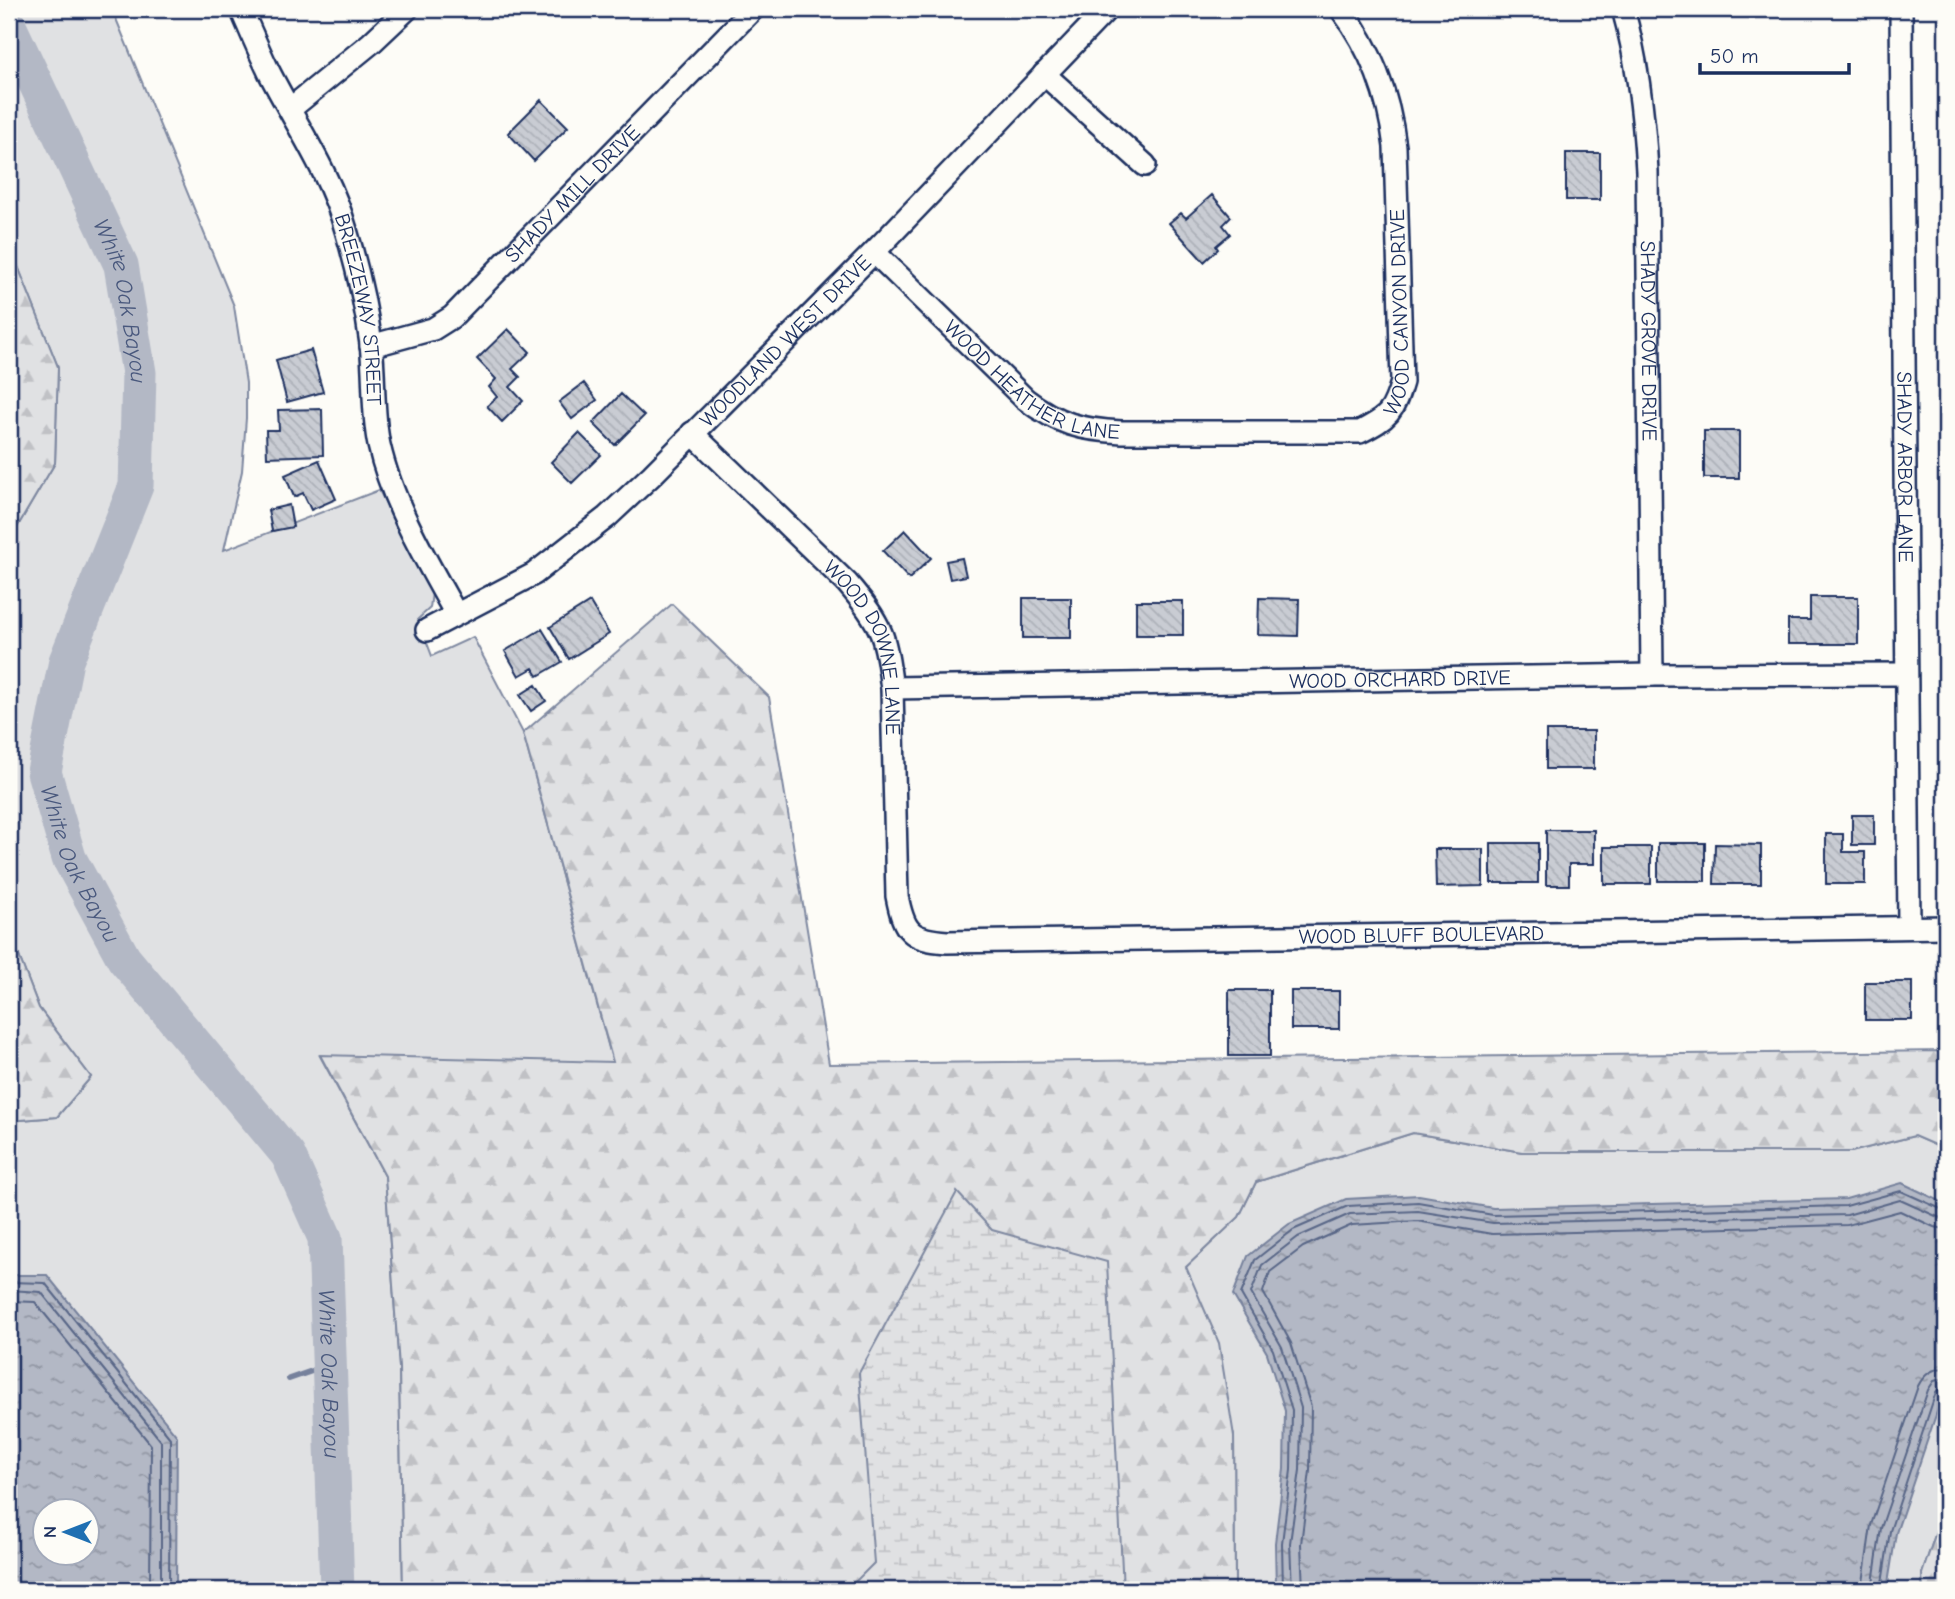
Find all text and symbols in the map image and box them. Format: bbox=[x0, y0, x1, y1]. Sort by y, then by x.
scale bar bbox=[1700, 32, 1848, 76]
text: 50 m bbox=[1710, 44, 1759, 68]
street label: SHADY MILL DRIVE bbox=[500, 120, 645, 268]
street label: WOOD CANYON DRIVE bbox=[1378, 209, 1414, 420]
street label: BREEZEWAY STREET bbox=[330, 211, 386, 406]
water label: White Oak Bayou bbox=[88, 214, 153, 384]
street label: SHADY GROVE DRIVE bbox=[1636, 240, 1662, 441]
street label: WOODLAND WEST DRIVE bbox=[695, 250, 876, 432]
street label: WOOD HEATHER LANE bbox=[939, 315, 1121, 444]
street label: SHADY ARBOR LANE bbox=[1892, 371, 1918, 563]
street label: WOOD DOWNE LANE bbox=[819, 555, 905, 736]
street label: WOOD ORCHARD DRIVE bbox=[1289, 665, 1511, 693]
water label: White Oak Bayou bbox=[35, 782, 126, 947]
street label: WOOD BLUFF BOULEVARD bbox=[1298, 921, 1544, 949]
water label: White Oak Bayou bbox=[313, 1289, 346, 1459]
north arrow bbox=[32, 1498, 102, 1568]
text: N bbox=[39, 1526, 61, 1538]

